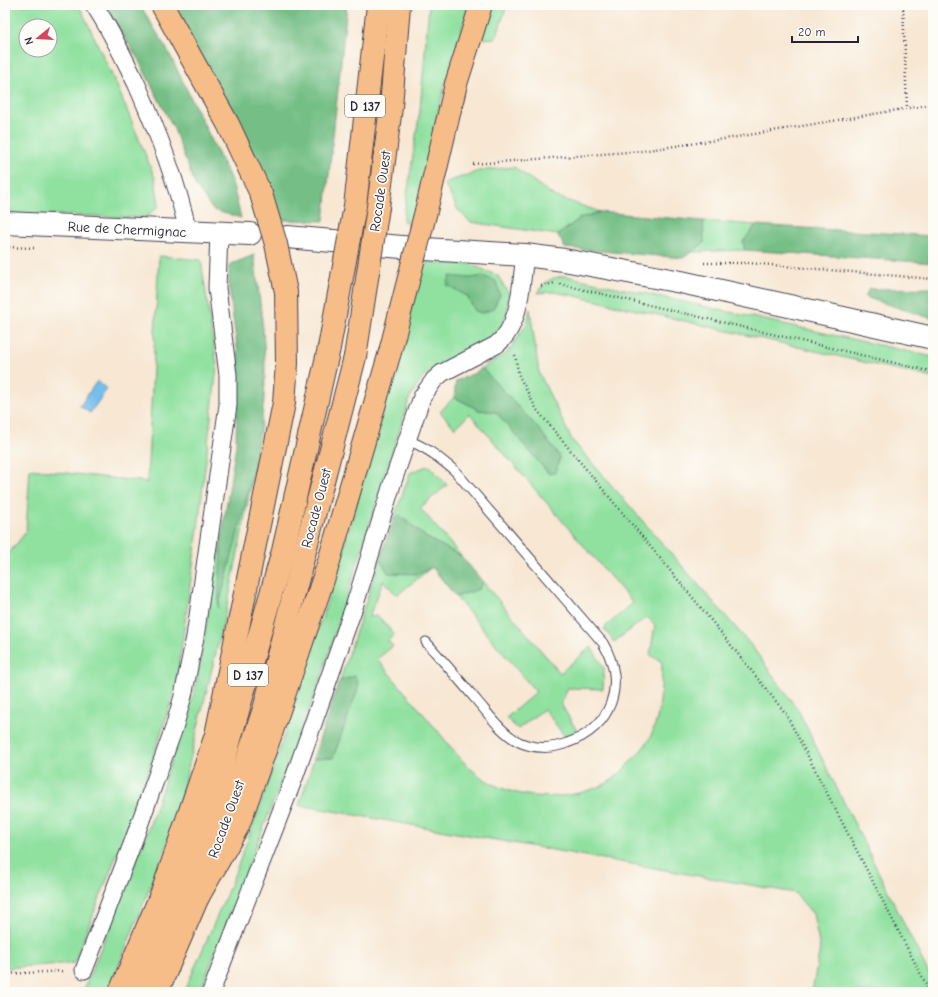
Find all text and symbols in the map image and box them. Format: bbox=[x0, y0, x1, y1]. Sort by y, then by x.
north arrow bbox=[18, 18, 58, 58]
scale bar bbox=[792, 18, 858, 44]
text: 20 m bbox=[798, 25, 826, 39]
text: N bbox=[22, 36, 36, 46]
road number: D 137 bbox=[345, 95, 385, 117]
street label: Rocade Ouest bbox=[366, 148, 395, 233]
street label: Rue de Chermignac bbox=[67, 218, 187, 241]
street label: Rocade Ouest bbox=[298, 466, 336, 550]
road number: D 137 bbox=[228, 664, 268, 686]
street label: Rocade Ouest bbox=[205, 777, 249, 860]

